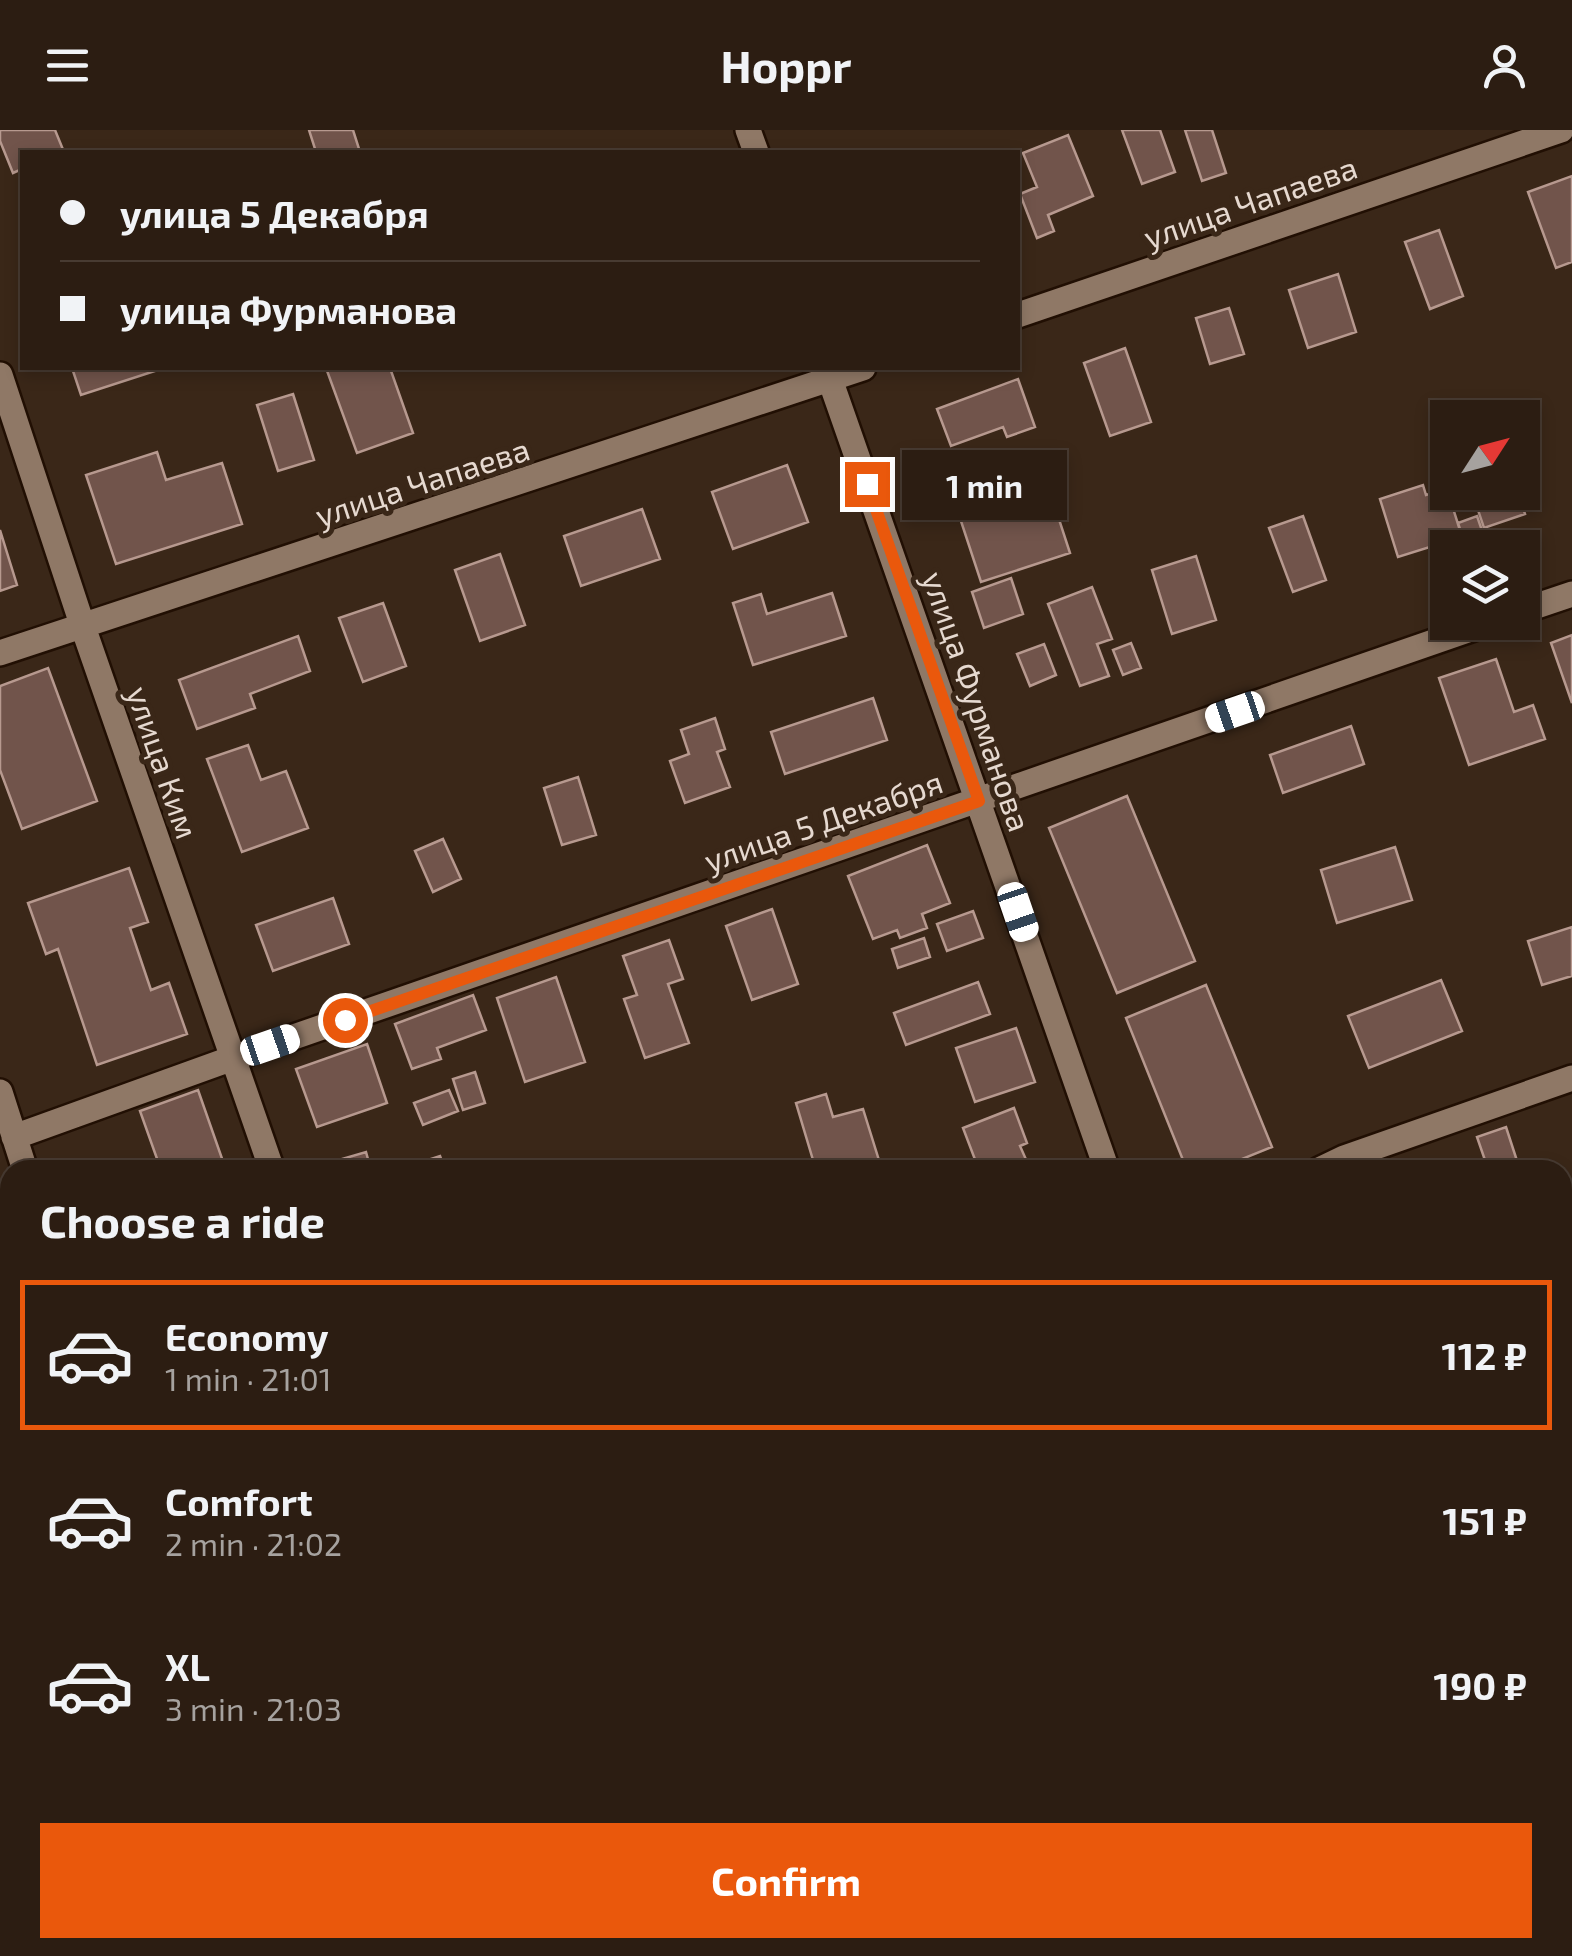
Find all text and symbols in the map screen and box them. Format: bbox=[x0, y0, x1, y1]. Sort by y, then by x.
icon: menu bbox=[40, 38, 95, 93]
text: Hoppr bbox=[721, 38, 851, 92]
icon: person bbox=[1477, 38, 1532, 93]
street label: улица Чапаева bbox=[1138, 147, 1362, 256]
text: улица 5 Декабря bbox=[120, 190, 429, 236]
text: улица Фурманова bbox=[120, 286, 457, 332]
north arrow bbox=[1430, 400, 1540, 510]
map controls bbox=[1430, 400, 1540, 640]
street label: улица Чапаева bbox=[310, 428, 534, 534]
callout: 1 min bbox=[902, 449, 1067, 519]
route end bbox=[845, 462, 890, 507]
text: 1 min bbox=[946, 466, 1023, 504]
button: layers bbox=[1430, 530, 1540, 640]
street label: улица Фурманова bbox=[915, 566, 1040, 836]
street label: улица Ким bbox=[119, 681, 208, 843]
car bbox=[1202, 688, 1268, 736]
street label: улица 5 Декабря bbox=[699, 761, 947, 880]
car bbox=[994, 879, 1042, 945]
route start bbox=[323, 998, 368, 1043]
car bbox=[237, 1021, 303, 1069]
text: Choose a ride bbox=[40, 1193, 325, 1247]
icon: car bbox=[45, 1310, 135, 1400]
text: Economy bbox=[165, 1313, 329, 1359]
text: 112 ₽ bbox=[1441, 1332, 1527, 1378]
text: 1 min · 21:01 bbox=[165, 1359, 332, 1397]
icon: car bbox=[45, 1475, 135, 1565]
text: Comfort bbox=[165, 1478, 313, 1524]
text: 151 ₽ bbox=[1443, 1497, 1527, 1543]
text: 2 min · 21:02 bbox=[165, 1524, 342, 1562]
icon: car bbox=[45, 1640, 135, 1730]
text: XL bbox=[165, 1643, 210, 1689]
text: 190 ₽ bbox=[1434, 1662, 1527, 1708]
text: 3 min · 21:03 bbox=[165, 1689, 342, 1727]
button: Confirm bbox=[40, 1823, 1532, 1938]

